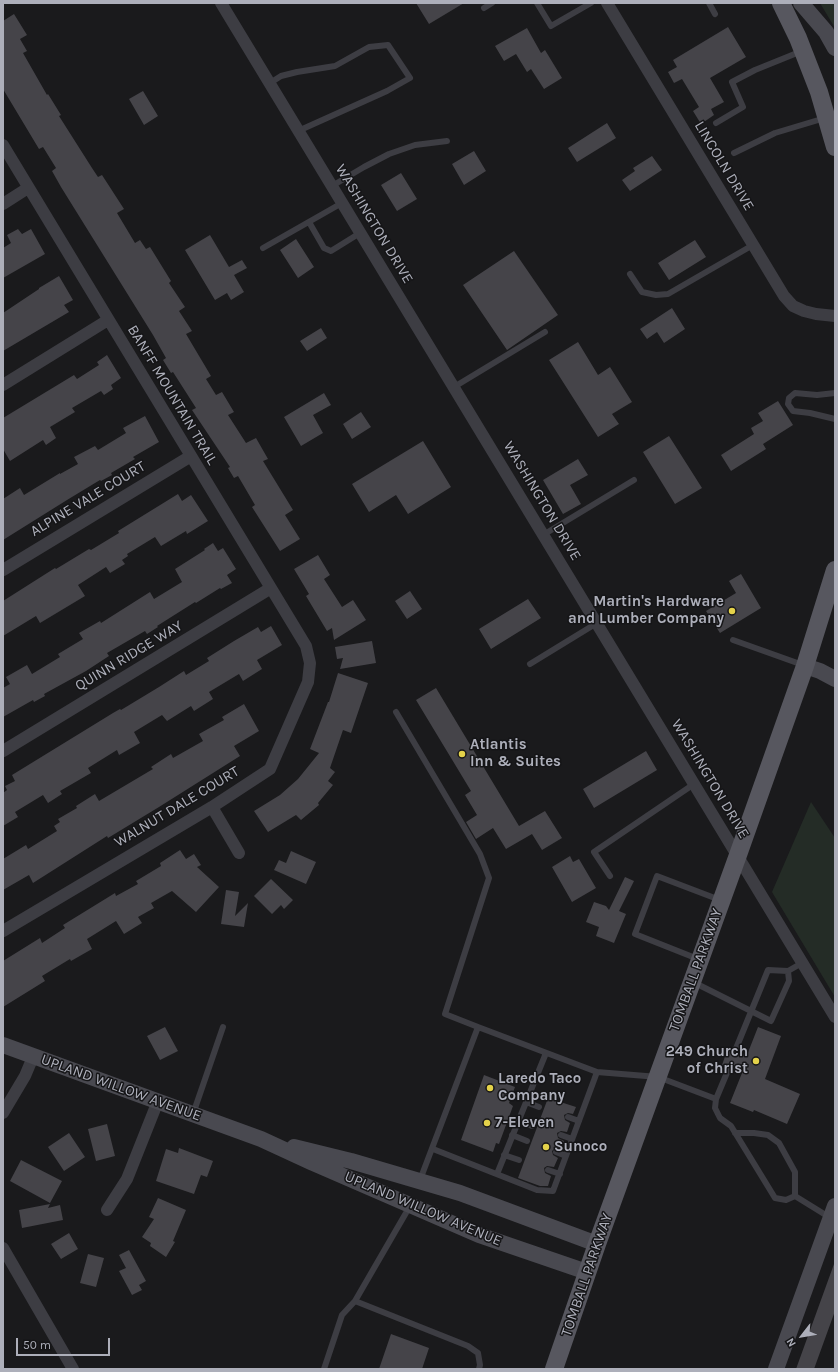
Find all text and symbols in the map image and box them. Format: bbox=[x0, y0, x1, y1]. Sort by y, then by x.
street label: LINCOLN DRIVE bbox=[690, 118, 758, 214]
street label: WASHINGTON DRIVE bbox=[331, 161, 417, 287]
street label: BANFF MOUNTAIN TRAIL bbox=[123, 322, 221, 468]
street label: WASHINGTON DRIVE bbox=[499, 438, 585, 564]
street label: ALPINE VALE COURT bbox=[27, 457, 149, 541]
place label: Martin's Hardware and Lumber Company bbox=[568, 593, 724, 628]
marker: Martin's Hardware and Lumber Company bbox=[727, 606, 737, 616]
street label: QUINN RIDGE WAY bbox=[72, 617, 186, 695]
street label: WASHINGTON DRIVE bbox=[667, 716, 753, 842]
place label: Atlantis Inn & Suites bbox=[470, 736, 561, 771]
marker: Atlantis Inn & Suites bbox=[457, 749, 467, 759]
street label: WALNUT DALE COURT bbox=[111, 763, 243, 851]
street label: TOMBALL PARKWAY bbox=[665, 906, 727, 1034]
place label: 249 Church of Christ bbox=[666, 1043, 748, 1078]
street label: UPLAND WILLOW AVENUE bbox=[38, 1051, 204, 1125]
marker: 249 Church of Christ bbox=[751, 1056, 761, 1066]
place label: Laredo Taco Company bbox=[498, 1070, 581, 1105]
marker: Laredo Taco Company bbox=[485, 1083, 495, 1093]
place label: 7-Eleven bbox=[495, 1114, 554, 1132]
marker: 7-Eleven bbox=[482, 1118, 492, 1128]
place label: Sunoco bbox=[554, 1138, 607, 1156]
marker: Sunoco bbox=[541, 1142, 551, 1152]
street label: UPLAND WILLOW AVENUE bbox=[342, 1168, 504, 1250]
street label: TOMBALL PARKWAY bbox=[557, 1211, 617, 1339]
north arrow bbox=[782, 1316, 822, 1356]
scale bar bbox=[18, 1330, 112, 1356]
text: N bbox=[784, 1336, 799, 1349]
text: 50 m bbox=[23, 1338, 51, 1352]

